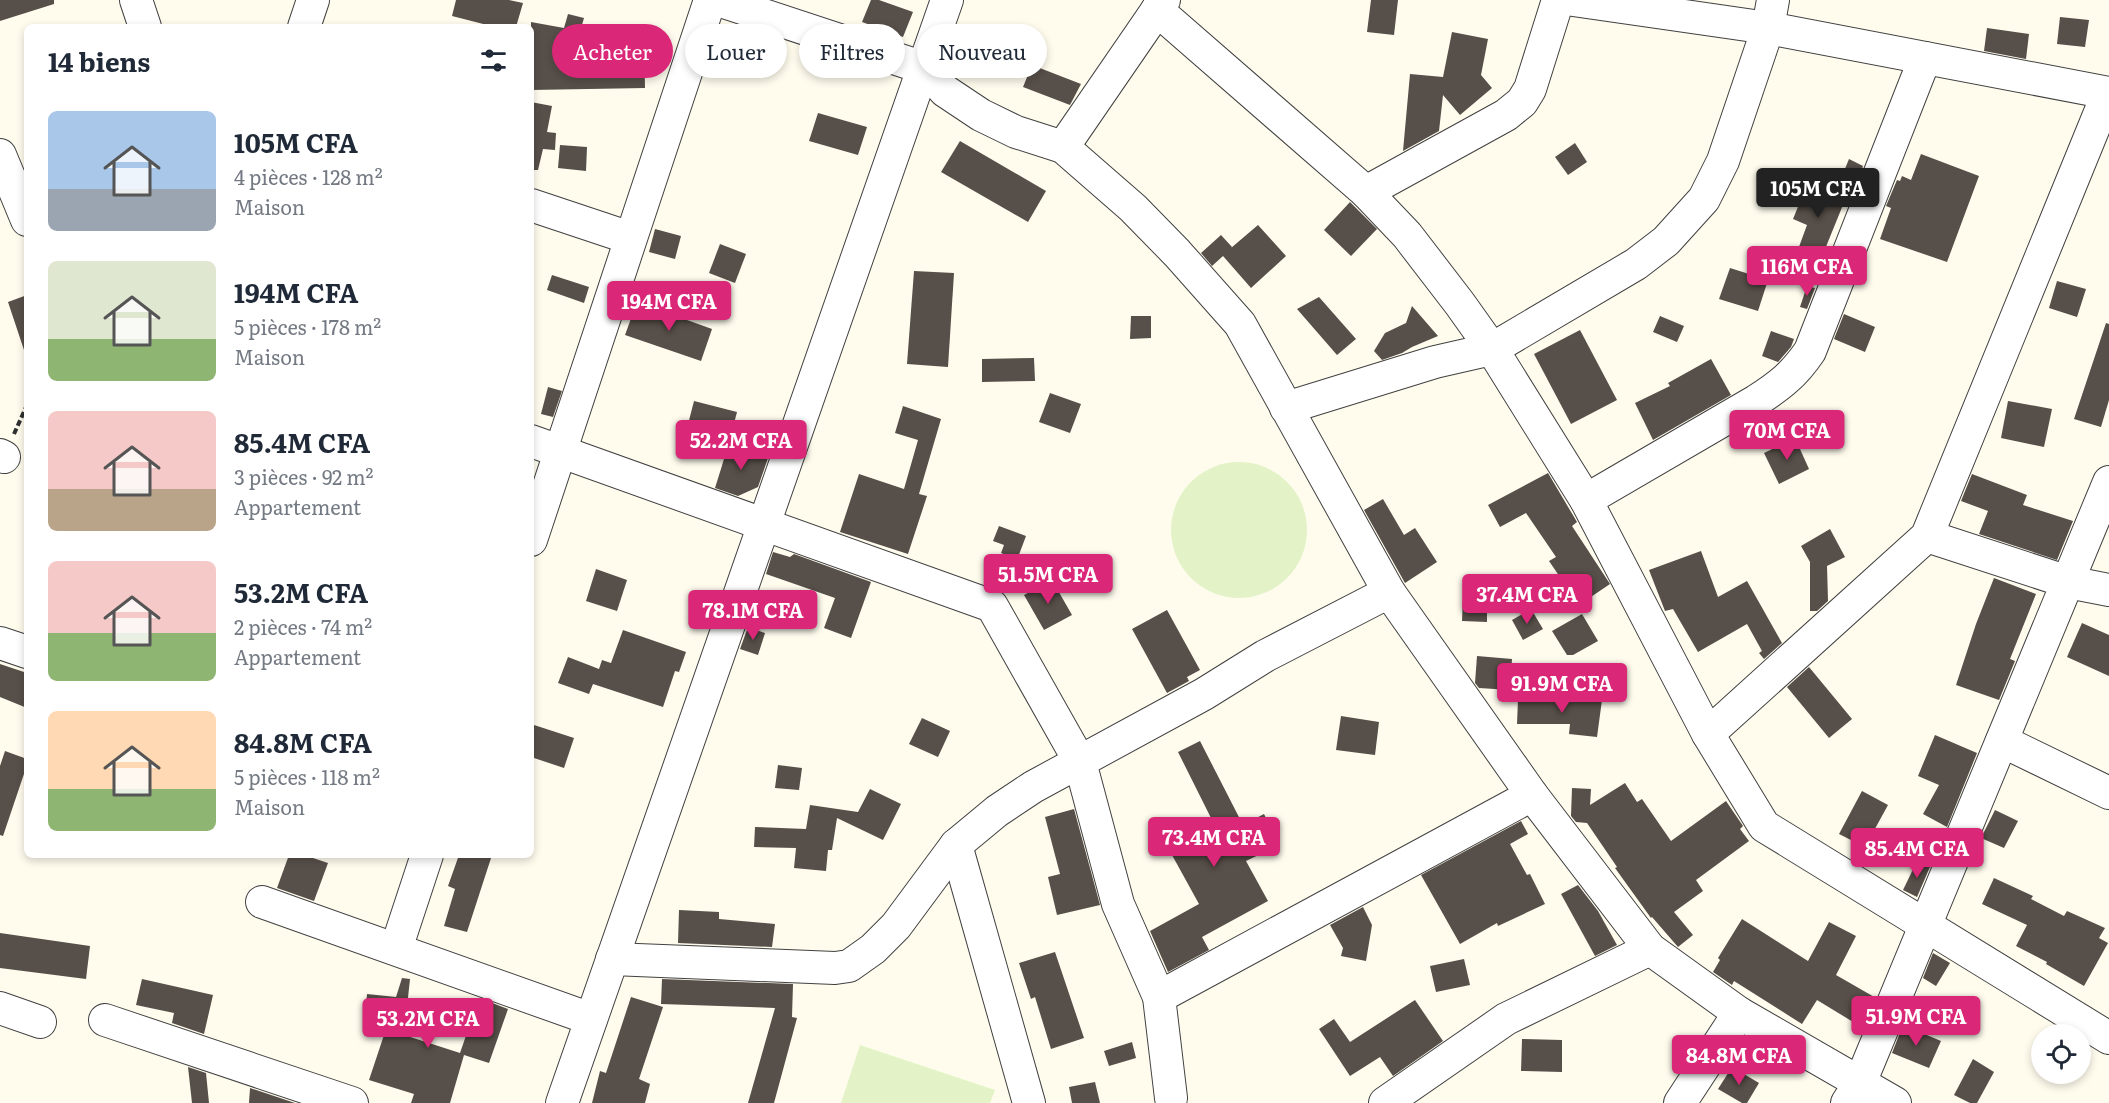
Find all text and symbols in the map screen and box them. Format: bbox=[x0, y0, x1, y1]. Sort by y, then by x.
chip: Acheter bbox=[552, 24, 673, 78]
chip: Louer bbox=[685, 24, 787, 78]
chip: Filtres bbox=[799, 24, 905, 78]
chip: Nouveau bbox=[917, 24, 1047, 78]
text: 14 biens bbox=[48, 41, 150, 80]
icon: filters bbox=[477, 44, 510, 77]
text: 105M CFA bbox=[234, 122, 358, 161]
icon: home bbox=[96, 135, 168, 207]
text: 4 pièces · 128 m² bbox=[234, 161, 383, 191]
pin: 105M CFA bbox=[1756, 168, 1880, 219]
text: 105M CFA bbox=[1770, 172, 1866, 202]
text: Maison bbox=[234, 191, 305, 221]
pin: 116M CFA bbox=[1745, 246, 1869, 297]
text: 116M CFA bbox=[1761, 250, 1853, 280]
text: 194M CFA bbox=[234, 272, 358, 311]
pin: 194M CFA bbox=[607, 281, 731, 332]
icon: home bbox=[96, 285, 168, 357]
text: 194M CFA bbox=[621, 285, 717, 315]
text: 5 pièces · 178 m² bbox=[234, 311, 381, 341]
text: Maison bbox=[234, 341, 305, 371]
pin: 70M CFA bbox=[1732, 410, 1842, 461]
text: 70M CFA bbox=[1743, 414, 1831, 444]
pin: 52.2M CFA bbox=[672, 420, 810, 471]
text: 85.4M CFA bbox=[234, 422, 370, 461]
text: 52.2M CFA bbox=[690, 424, 792, 454]
icon: home bbox=[96, 435, 168, 507]
text: 3 pièces · 92 m² bbox=[234, 461, 374, 491]
text: Appartement bbox=[234, 491, 361, 521]
pin: 51.5M CFA bbox=[979, 554, 1117, 605]
text: 51.5M CFA bbox=[998, 558, 1098, 588]
text: 53.2M CFA bbox=[234, 572, 368, 611]
pin: 37.4M CFA bbox=[1458, 574, 1596, 625]
text: 37.4M CFA bbox=[1476, 578, 1578, 608]
icon: home bbox=[96, 585, 168, 657]
pin: 78.1M CFA bbox=[684, 590, 822, 641]
text: 78.1M CFA bbox=[702, 594, 804, 624]
text: 2 pièces · 74 m² bbox=[234, 611, 372, 641]
text: Appartement bbox=[234, 641, 361, 671]
pin: 91.9M CFA bbox=[1493, 663, 1631, 714]
text: 91.9M CFA bbox=[1511, 667, 1613, 697]
text: 84.8M CFA bbox=[234, 722, 372, 761]
icon: home bbox=[96, 735, 168, 807]
text: 5 pièces · 118 m² bbox=[234, 761, 380, 791]
text: Maison bbox=[234, 791, 305, 821]
pin: 73.4M CFA bbox=[1145, 817, 1283, 868]
text: 73.4M CFA bbox=[1162, 821, 1266, 851]
pin: 85.4M CFA bbox=[1848, 828, 1986, 879]
text: 85.4M CFA bbox=[1865, 832, 1969, 862]
pin: 51.9M CFA bbox=[1847, 996, 1985, 1047]
pin: 53.2M CFA bbox=[359, 998, 497, 1049]
text: 51.9M CFA bbox=[1865, 1000, 1967, 1030]
text: 53.2M CFA bbox=[376, 1002, 480, 1032]
map controls bbox=[2031, 1024, 2091, 1084]
button: locate bbox=[2031, 1024, 2091, 1084]
pin: 84.8M CFA bbox=[1670, 1035, 1808, 1086]
text: 84.8M CFA bbox=[1686, 1039, 1792, 1069]

